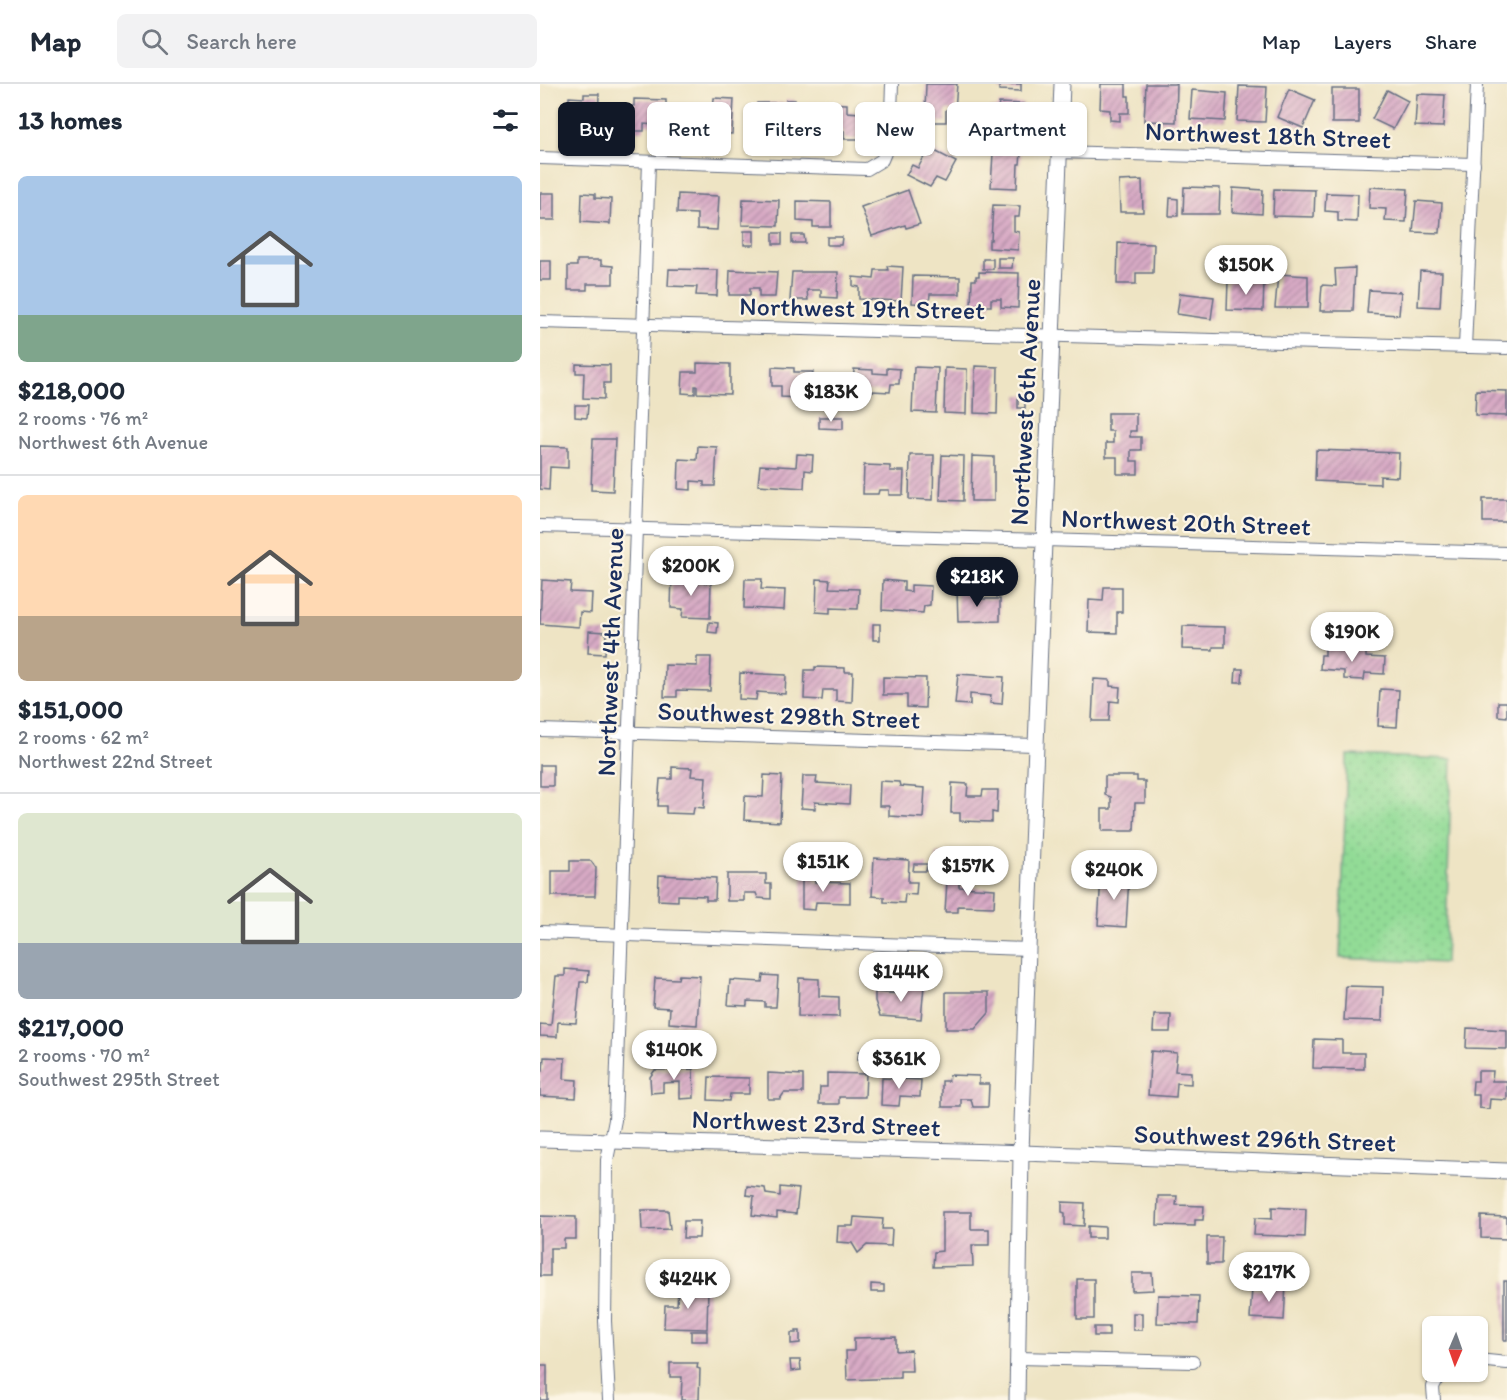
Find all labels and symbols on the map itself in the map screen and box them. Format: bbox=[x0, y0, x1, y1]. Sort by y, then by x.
street label: Northwest 18th Street bbox=[1144, 115, 1392, 155]
pin: $150K bbox=[1204, 245, 1288, 296]
street label: Northwest 6th Avenue bbox=[1003, 278, 1047, 526]
street label: Northwest 19th Street bbox=[739, 290, 985, 326]
pin: $183K bbox=[789, 372, 873, 423]
street label: Northwest 20th Street bbox=[1061, 502, 1312, 542]
street label: Northwest 4th Avenue bbox=[590, 527, 630, 777]
pin: $200K bbox=[649, 546, 733, 597]
pin: $218K bbox=[935, 557, 1019, 608]
pin: $190K bbox=[1310, 612, 1394, 663]
street label: Southwest 298th Street bbox=[657, 694, 921, 736]
pin: $151K bbox=[781, 842, 865, 893]
pin: $157K bbox=[926, 846, 1010, 897]
pin: $240K bbox=[1072, 850, 1156, 901]
pin: $144K bbox=[859, 952, 943, 1003]
pin: $140K bbox=[632, 1030, 716, 1081]
pin: $361K bbox=[857, 1039, 941, 1090]
street label: Northwest 23rd Street bbox=[691, 1103, 941, 1143]
street label: Southwest 296th Street bbox=[1133, 1117, 1397, 1159]
pin: $217K bbox=[1227, 1252, 1311, 1303]
pin: $424K bbox=[646, 1259, 730, 1310]
north arrow bbox=[1422, 1316, 1488, 1382]

